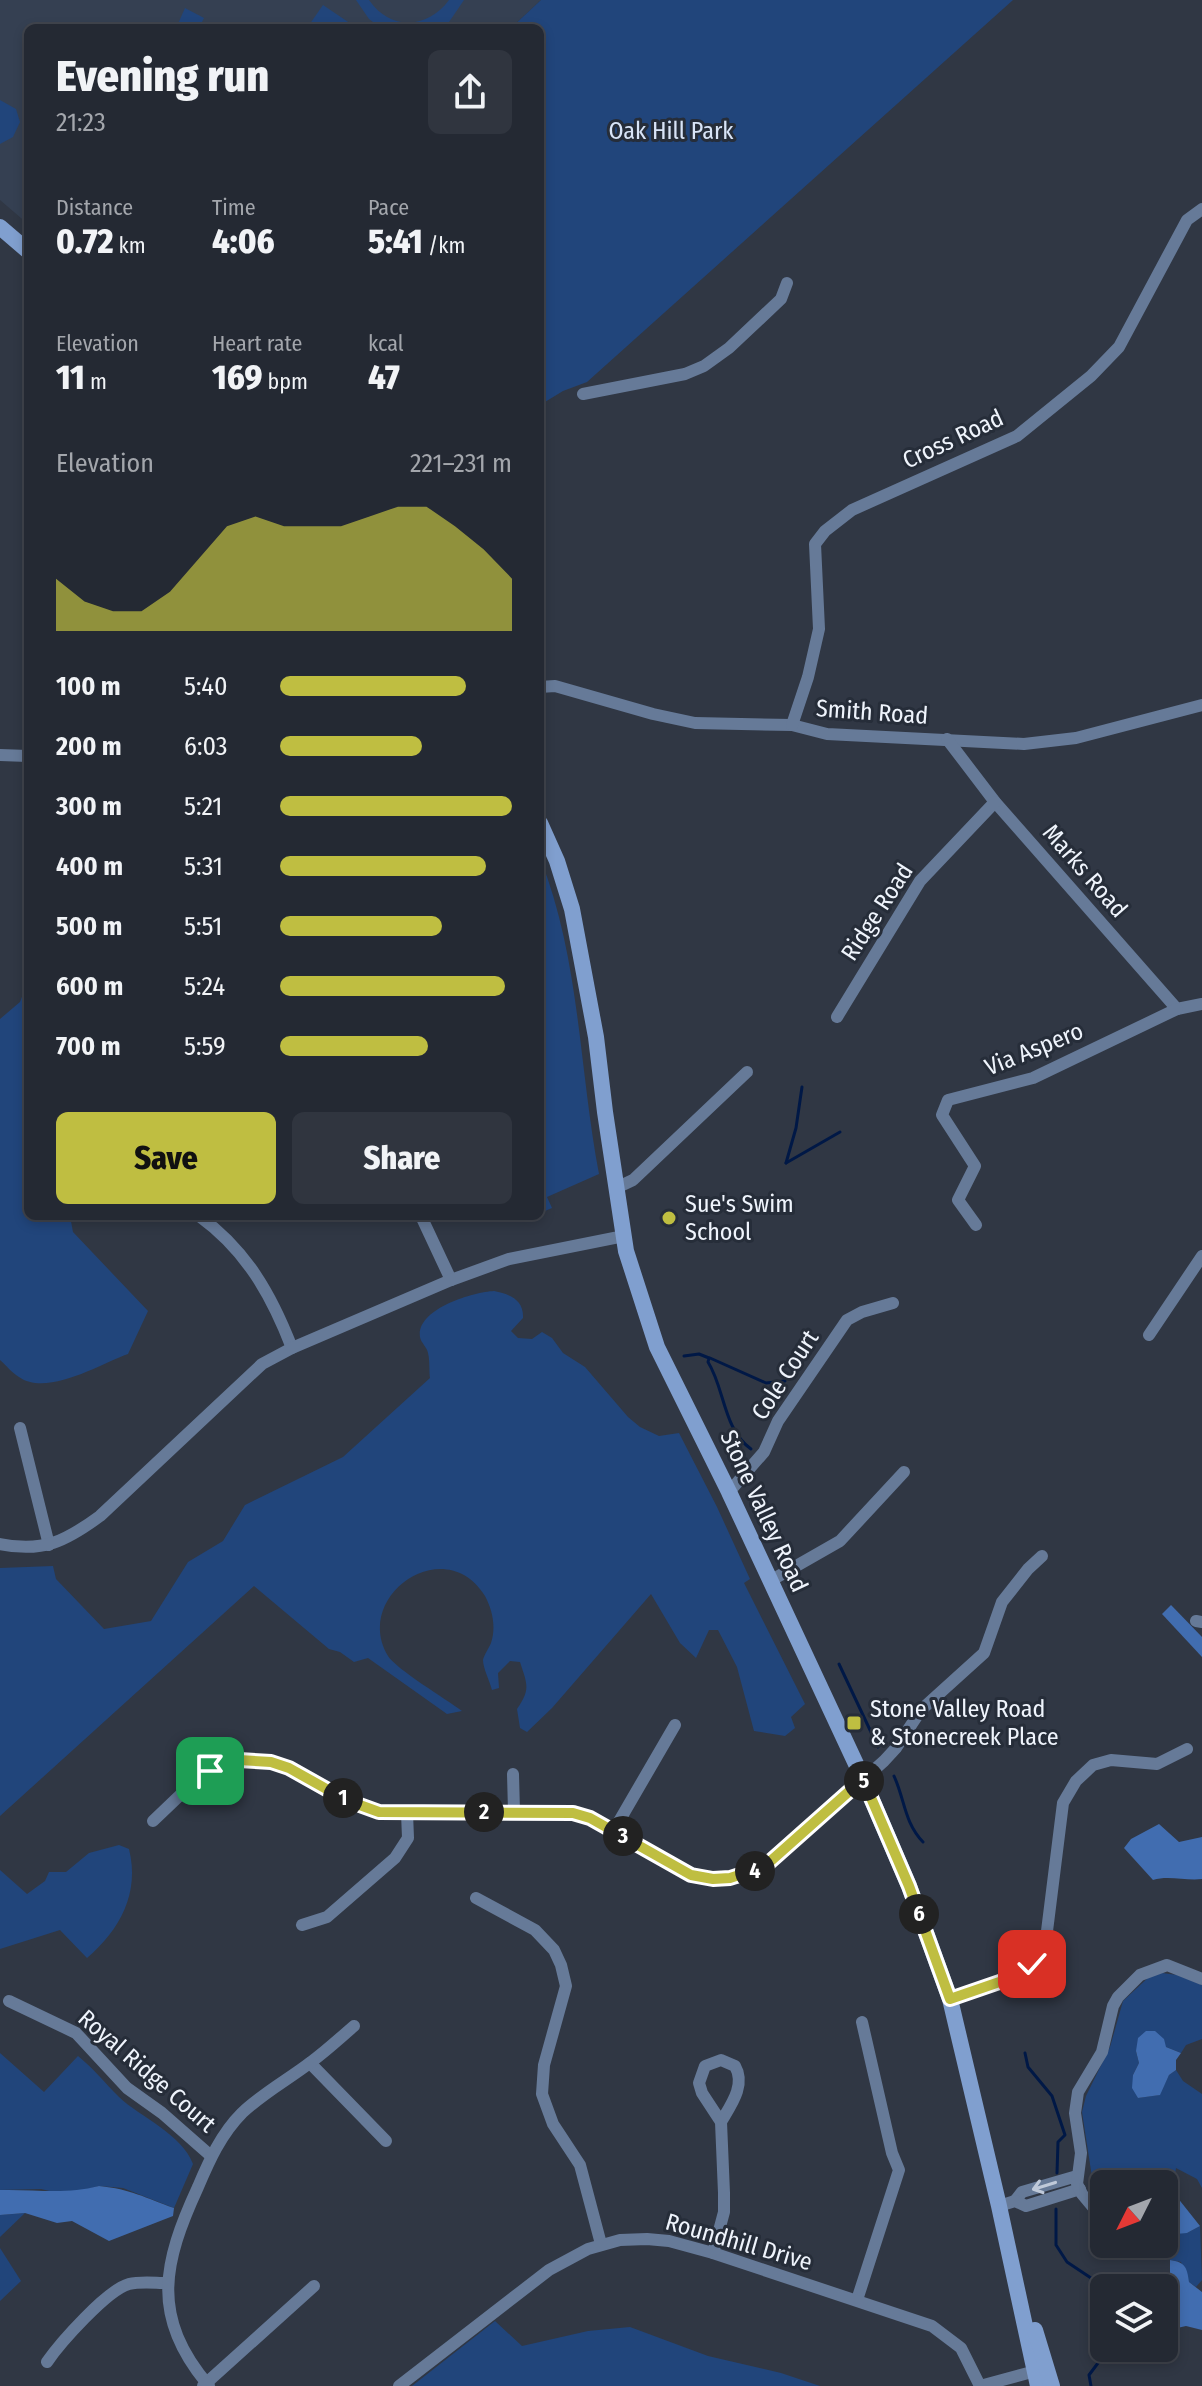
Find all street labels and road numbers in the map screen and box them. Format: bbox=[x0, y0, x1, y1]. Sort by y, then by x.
street label: Cross Road bbox=[898, 404, 1008, 474]
street label: Smith Road bbox=[815, 694, 929, 730]
street label: Marks Road bbox=[1037, 819, 1133, 923]
street label: Ridge Road bbox=[835, 858, 919, 966]
street label: Via Aspero bbox=[981, 1017, 1087, 1081]
street label: Cole Court bbox=[746, 1325, 824, 1425]
street label: Stone Valley Road bbox=[714, 1426, 814, 1596]
street label: Royal Ridge Court bbox=[73, 2004, 221, 2138]
street label: Roundhill Drive bbox=[662, 2208, 816, 2276]

